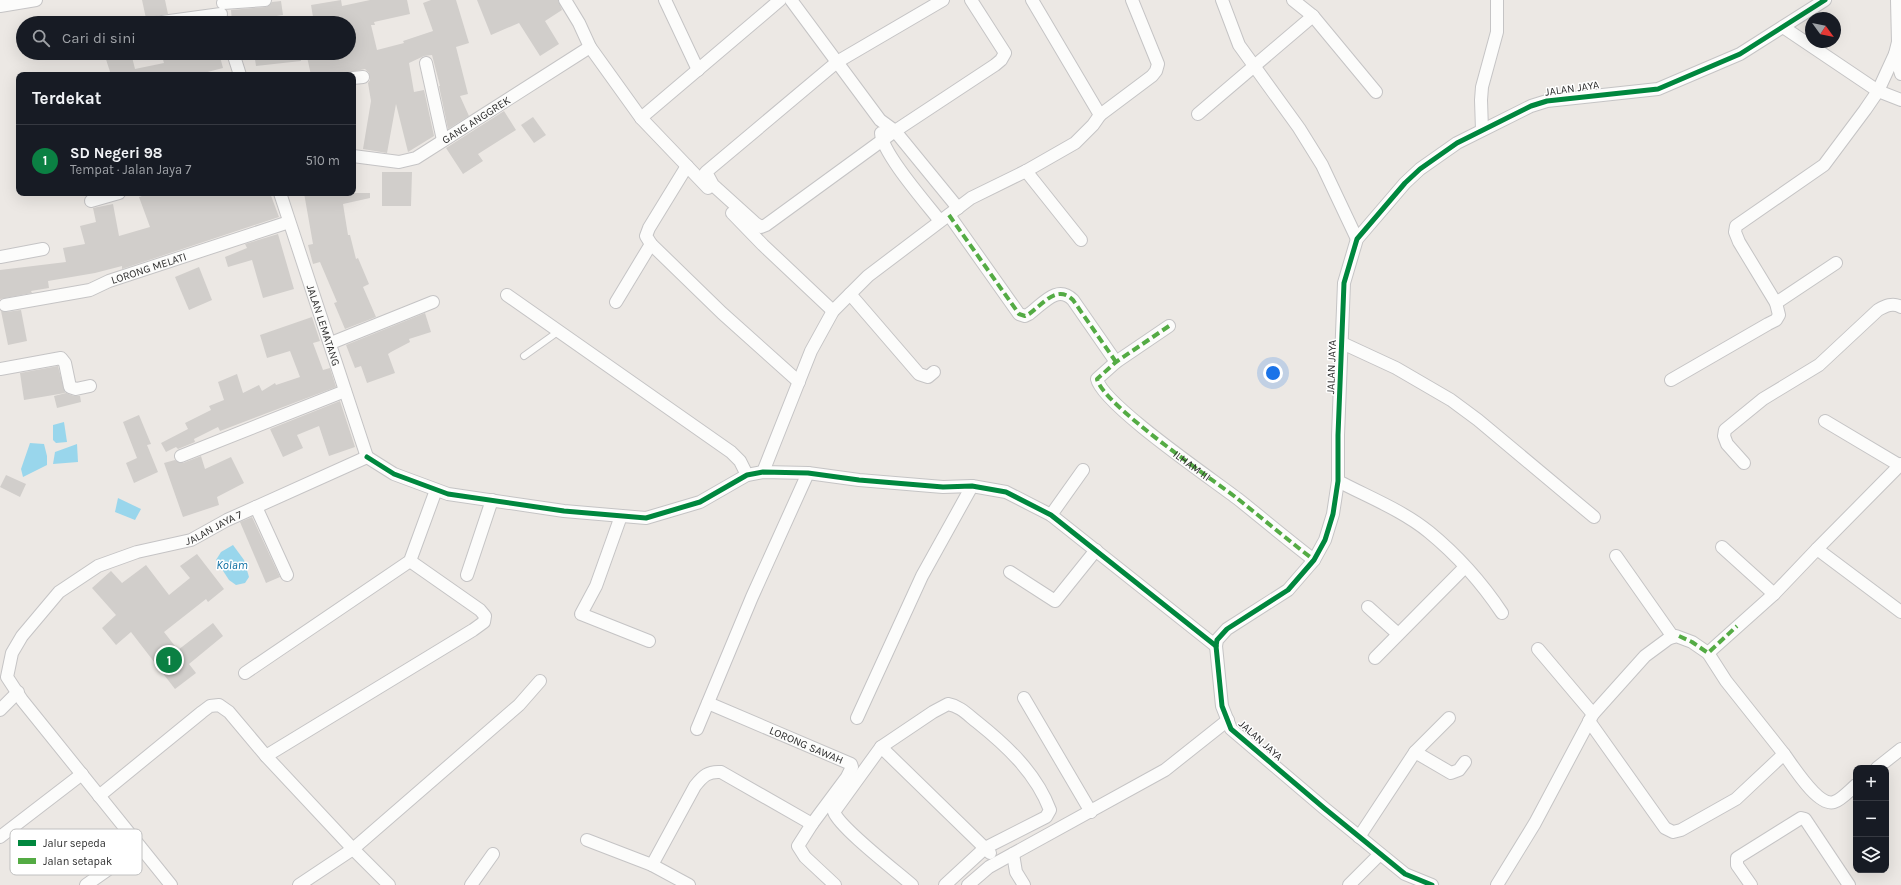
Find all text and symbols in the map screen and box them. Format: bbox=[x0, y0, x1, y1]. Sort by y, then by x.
north arrow bbox=[1805, 12, 1841, 48]
search box bbox=[16, 16, 356, 60]
icon: search bbox=[30, 27, 52, 49]
text: Cari di sini bbox=[62, 29, 136, 47]
street label: JALAN JAYA bbox=[1544, 78, 1601, 99]
text: Terdekat bbox=[32, 88, 101, 108]
street label: GANG ANGGREK bbox=[440, 93, 513, 147]
text: SD Negeri 98 bbox=[70, 144, 163, 162]
text: 1 bbox=[43, 153, 47, 168]
text: 510 m bbox=[305, 153, 340, 168]
text: Tempat · Jalan Jaya 7 bbox=[70, 162, 191, 177]
street label: LORONG MELATI bbox=[109, 250, 188, 287]
street label: JALAN LEMATANG bbox=[304, 283, 343, 368]
street label: JALAN JAYA bbox=[1324, 339, 1339, 394]
your location bbox=[1263, 363, 1283, 383]
street label: ILHAM III bbox=[1171, 448, 1213, 484]
street label: JALAN JAYA 7 bbox=[184, 508, 244, 548]
water label: Kolam bbox=[216, 558, 248, 572]
pin: 1 bbox=[156, 645, 182, 675]
street label: JALAN JAYA bbox=[1236, 717, 1286, 764]
street label: LORONG SAWAH bbox=[767, 724, 845, 767]
map controls bbox=[1853, 765, 1889, 873]
button: + bbox=[1853, 765, 1889, 801]
button: − bbox=[1853, 801, 1889, 837]
legend bbox=[10, 829, 142, 875]
text: Jalur sepeda bbox=[43, 837, 106, 850]
button: layers bbox=[1853, 837, 1889, 873]
text: Jalan setapak bbox=[43, 855, 112, 868]

